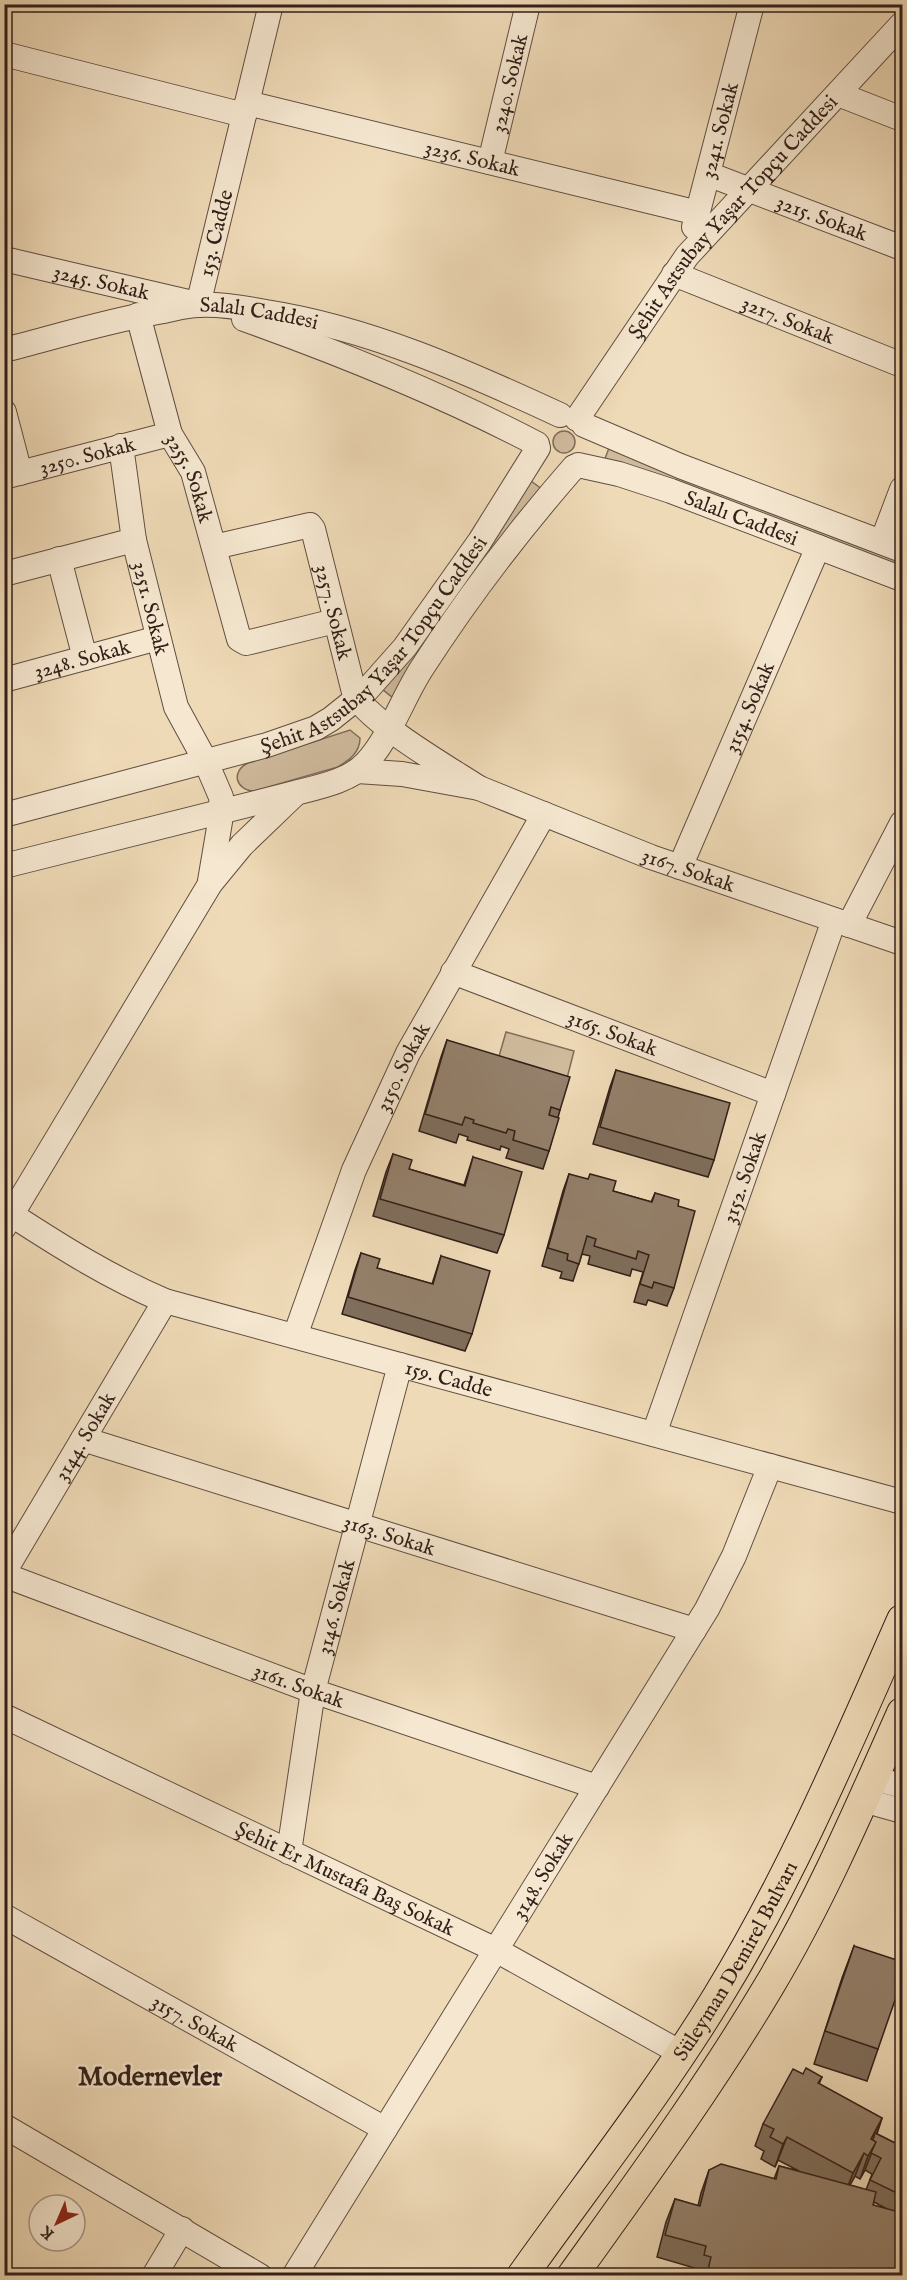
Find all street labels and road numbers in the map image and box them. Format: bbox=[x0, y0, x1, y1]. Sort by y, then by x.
street label: 3240. Sokak bbox=[485, 31, 536, 136]
street label: 3241. Sokak bbox=[695, 79, 746, 182]
street label: Şehit Astsubay Yaşar Topçu Caddesi bbox=[623, 90, 845, 345]
street label: 3236. Sokak bbox=[422, 135, 523, 184]
street label: 153. Cadde bbox=[193, 187, 241, 280]
street label: 3215. Sokak bbox=[772, 189, 872, 249]
street label: 3245. Sokak bbox=[50, 259, 153, 308]
street label: 3217. Sokak bbox=[737, 290, 839, 352]
street label: Salalı Caddesi bbox=[200, 293, 321, 337]
street label: 3255. Sokak bbox=[158, 429, 219, 527]
street label: 3250. Sokak bbox=[37, 431, 139, 482]
street label: Salalı Caddesi bbox=[680, 485, 802, 553]
street label: Şehit Astsubay Yaşar Topçu Caddesi bbox=[258, 532, 494, 761]
street label: 3251. Sokak bbox=[125, 559, 175, 659]
street label: 3257. Sokak bbox=[307, 562, 358, 664]
street label: 3248. Sokak bbox=[31, 634, 135, 686]
street label: 3154. Sokak bbox=[719, 657, 782, 758]
street label: 3167. Sokak bbox=[637, 843, 739, 900]
street label: 3165. Sokak bbox=[563, 1005, 662, 1064]
street label: 3150. Sokak bbox=[371, 1018, 438, 1117]
street label: 3152. Sokak bbox=[717, 1127, 774, 1227]
street label: 159. Cadde bbox=[402, 1355, 496, 1405]
street label: 3144. Sokak bbox=[49, 1387, 123, 1487]
street label: 3163. Sokak bbox=[340, 1509, 439, 1564]
street label: 3146. Sokak bbox=[311, 1556, 363, 1658]
street label: 3161. Sokak bbox=[249, 1658, 348, 1716]
street label: Şehit Er Mustafa Baş Sokak bbox=[231, 1816, 459, 1944]
street label: 3148. Sokak bbox=[506, 1827, 581, 1925]
street label: Süleyman Demirel Bulvarı bbox=[668, 1857, 805, 2067]
street label: 3157. Sokak bbox=[146, 1989, 243, 2060]

